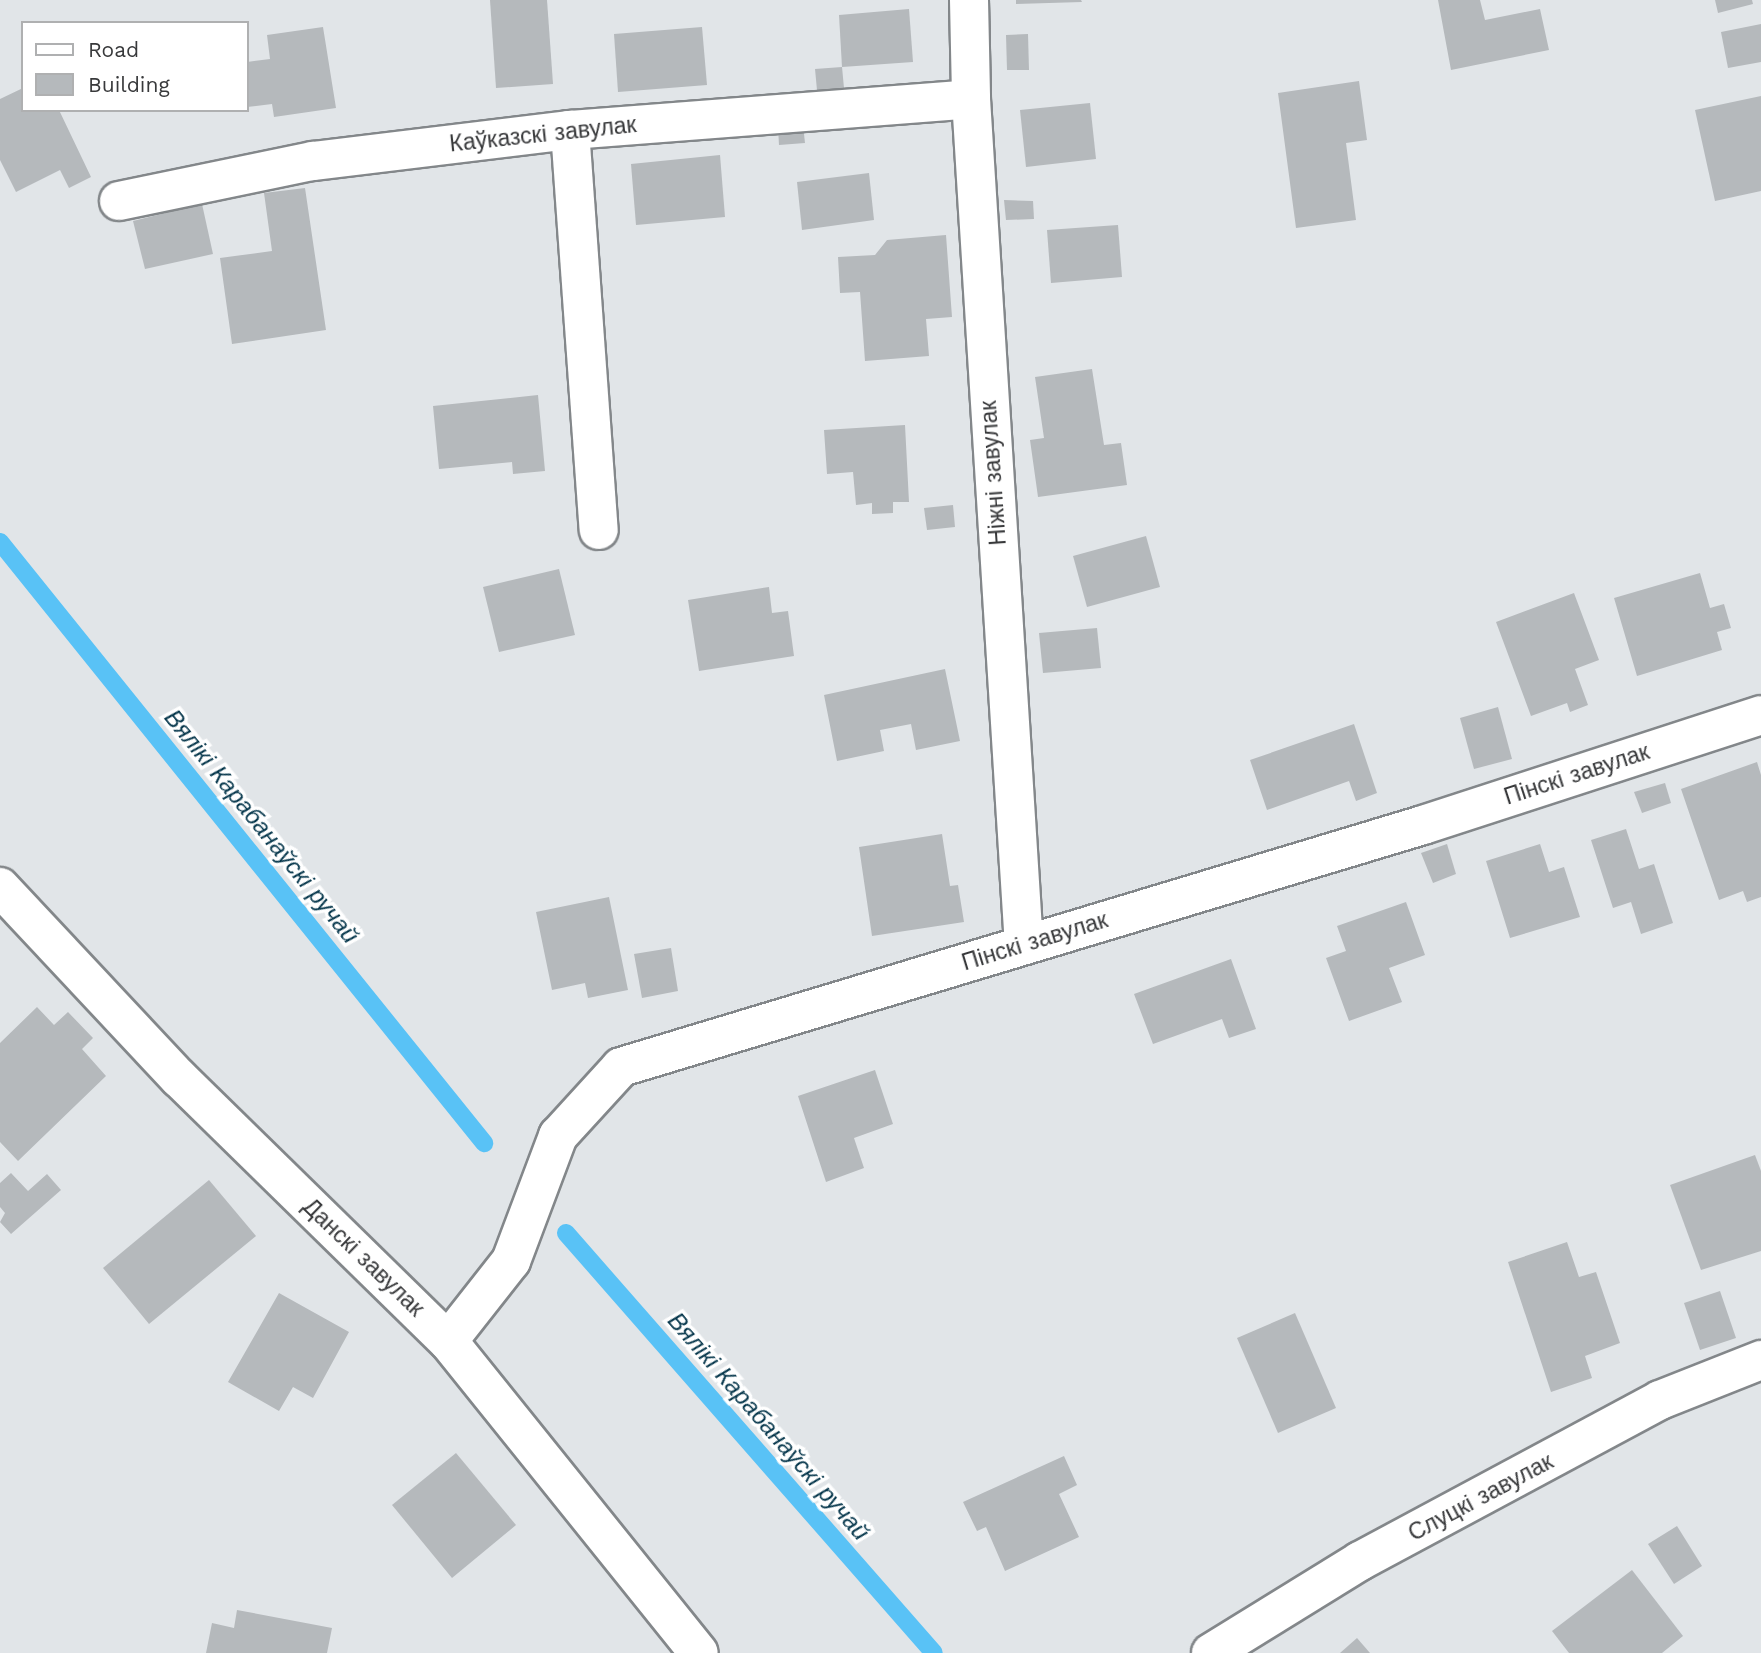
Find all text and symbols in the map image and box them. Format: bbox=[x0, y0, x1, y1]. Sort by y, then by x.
legend bbox=[21, 21, 248, 112]
text: Road bbox=[88, 37, 139, 62]
text: Building bbox=[88, 72, 170, 97]
street label: Каўказскі завулак bbox=[448, 111, 638, 159]
street label: Ніжні завулак bbox=[975, 400, 1013, 546]
water label: Вялікі Карабанаўскі ручай bbox=[158, 704, 364, 950]
street label: Пінскі завулак bbox=[1501, 739, 1653, 811]
street label: Пінскі завулак bbox=[959, 907, 1111, 977]
street label: Данскі завулак bbox=[297, 1193, 429, 1323]
water label: Вялікі Карабанаўскі ручай bbox=[661, 1307, 875, 1547]
street label: Слуцкі завулак bbox=[1404, 1448, 1558, 1548]

